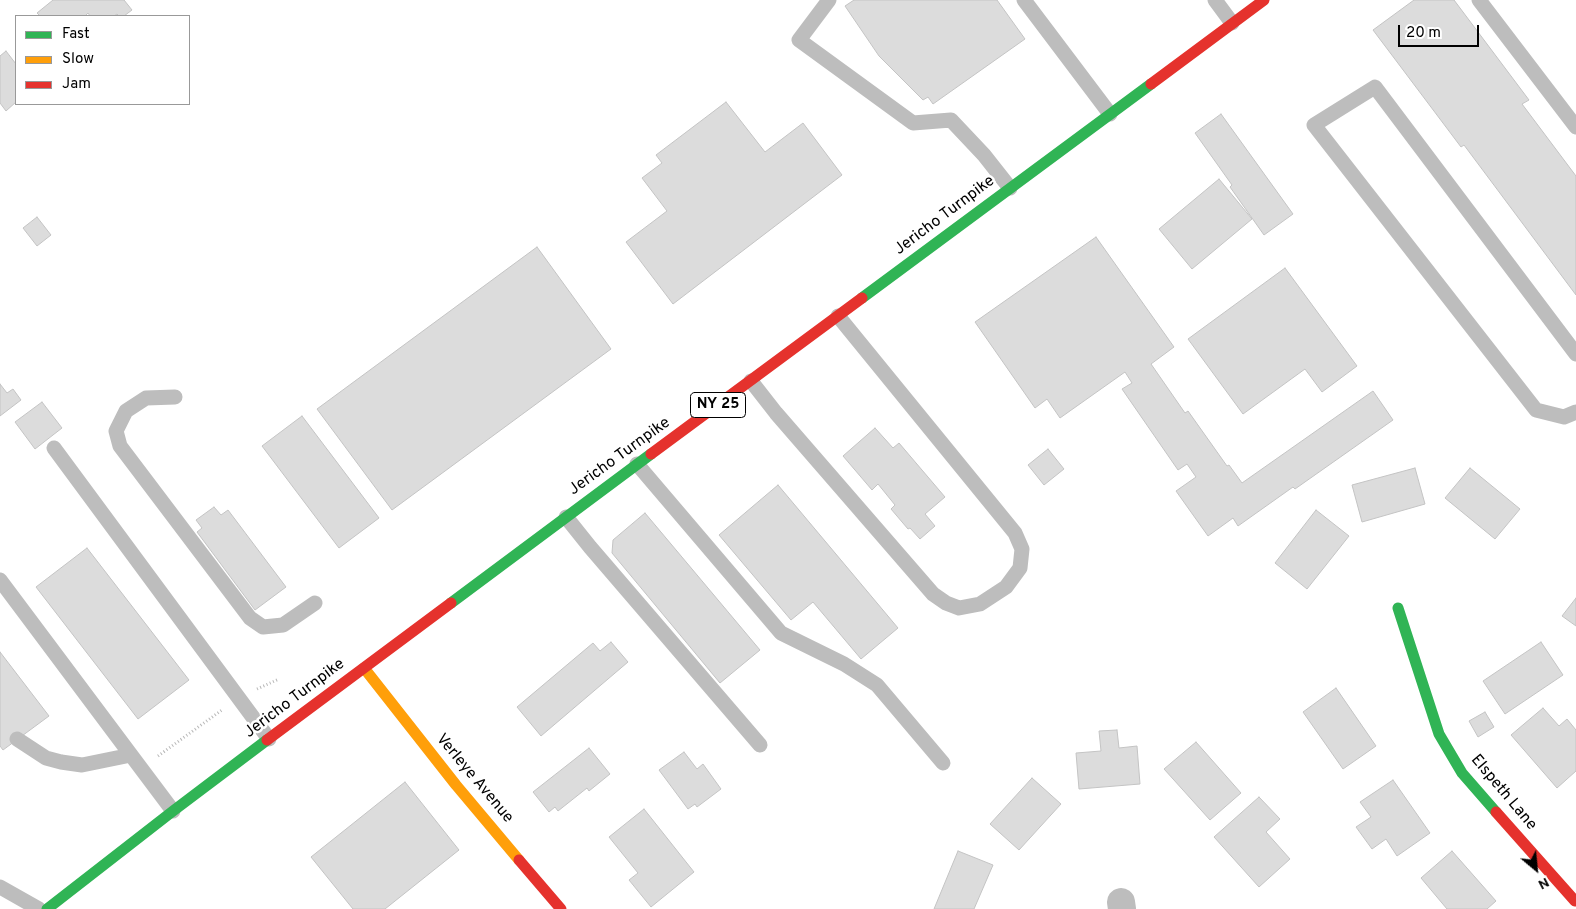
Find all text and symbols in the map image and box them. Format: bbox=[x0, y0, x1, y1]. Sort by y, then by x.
legend bbox=[15, 15, 190, 105]
scale bar bbox=[1401, 15, 1482, 47]
text: 20 m bbox=[1406, 24, 1441, 43]
text: Fast bbox=[62, 25, 90, 44]
text: Slow bbox=[62, 50, 94, 69]
text: Jam bbox=[62, 75, 91, 94]
street label: Jericho Turnpike bbox=[891, 172, 999, 260]
road number: NY 25 bbox=[690, 392, 746, 418]
street label: Jericho Turnpike bbox=[566, 414, 674, 500]
street label: Jericho Turnpike bbox=[241, 655, 349, 743]
street label: Verleye Avenue bbox=[431, 730, 517, 828]
street label: Elspeth Lane bbox=[1466, 751, 1540, 835]
north arrow bbox=[1511, 844, 1561, 894]
text: N bbox=[1535, 873, 1552, 893]

